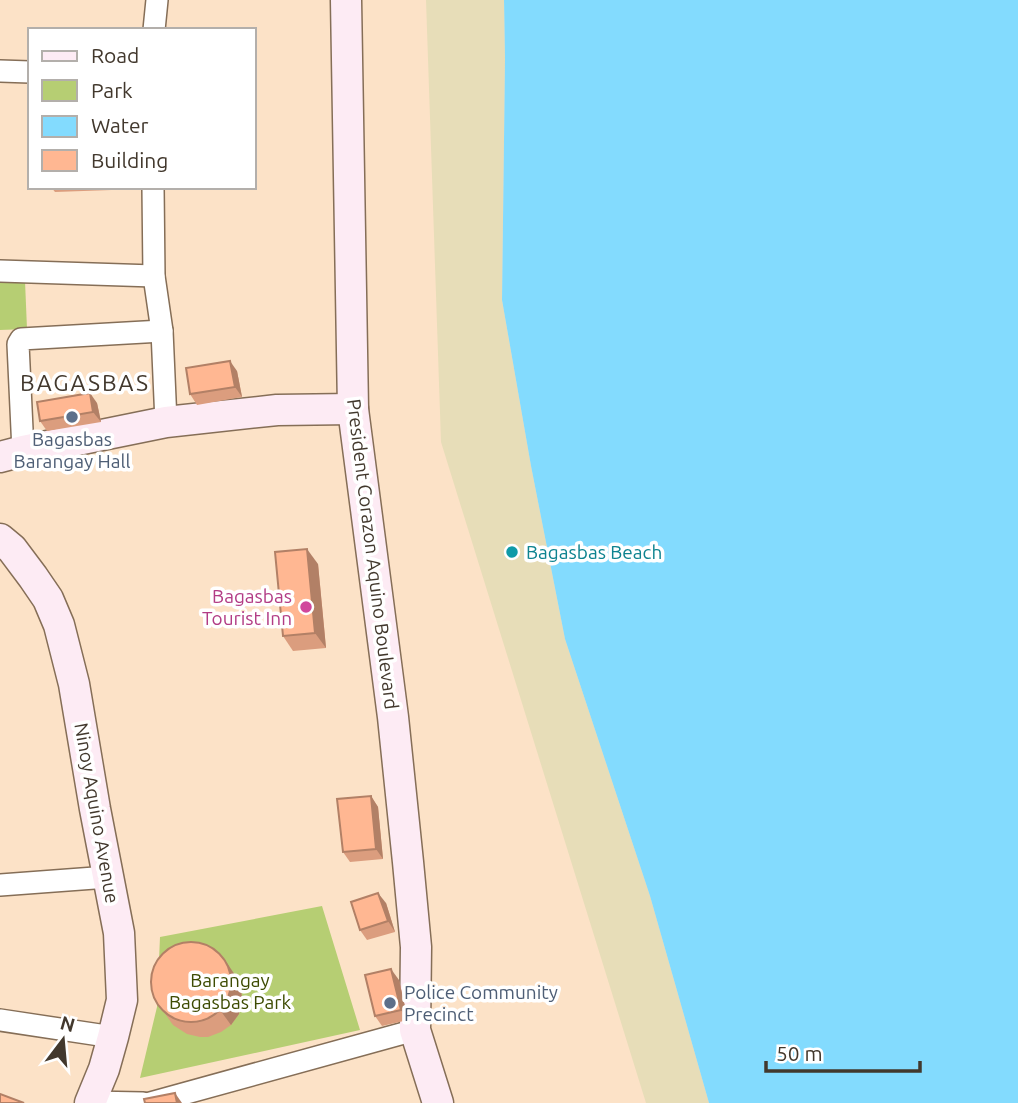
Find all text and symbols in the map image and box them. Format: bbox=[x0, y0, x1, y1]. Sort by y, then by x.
legend bbox=[28, 28, 256, 189]
text: Road bbox=[91, 43, 139, 67]
text: Park bbox=[91, 78, 133, 102]
text: Water bbox=[91, 113, 149, 137]
text: Building bbox=[91, 148, 168, 172]
district label: BAGASBAS bbox=[20, 370, 150, 395]
street label: President Corazon Aquino Boulevard bbox=[343, 397, 403, 711]
marker: Bagasbas Barangay Hall bbox=[64, 409, 80, 425]
place label: Bagasbas Barangay Hall bbox=[14, 428, 130, 472]
place label: Bagasbas Beach bbox=[526, 541, 662, 563]
marker: Bagasbas Beach bbox=[504, 544, 520, 560]
place label: Bagasbas Tourist Inn bbox=[202, 585, 292, 629]
marker: Bagasbas Tourist Inn bbox=[298, 599, 314, 615]
street label: Ninoy Aquino Avenue bbox=[70, 721, 124, 905]
park label: Barangay Bagasbas Park bbox=[169, 969, 291, 1013]
place label: Police Community Precinct bbox=[404, 981, 558, 1025]
marker: Police Community Precinct bbox=[382, 995, 398, 1011]
north arrow bbox=[28, 1005, 98, 1075]
text: N bbox=[58, 1011, 78, 1036]
scale bar bbox=[766, 1030, 920, 1074]
text: 50 m bbox=[776, 1041, 823, 1065]

